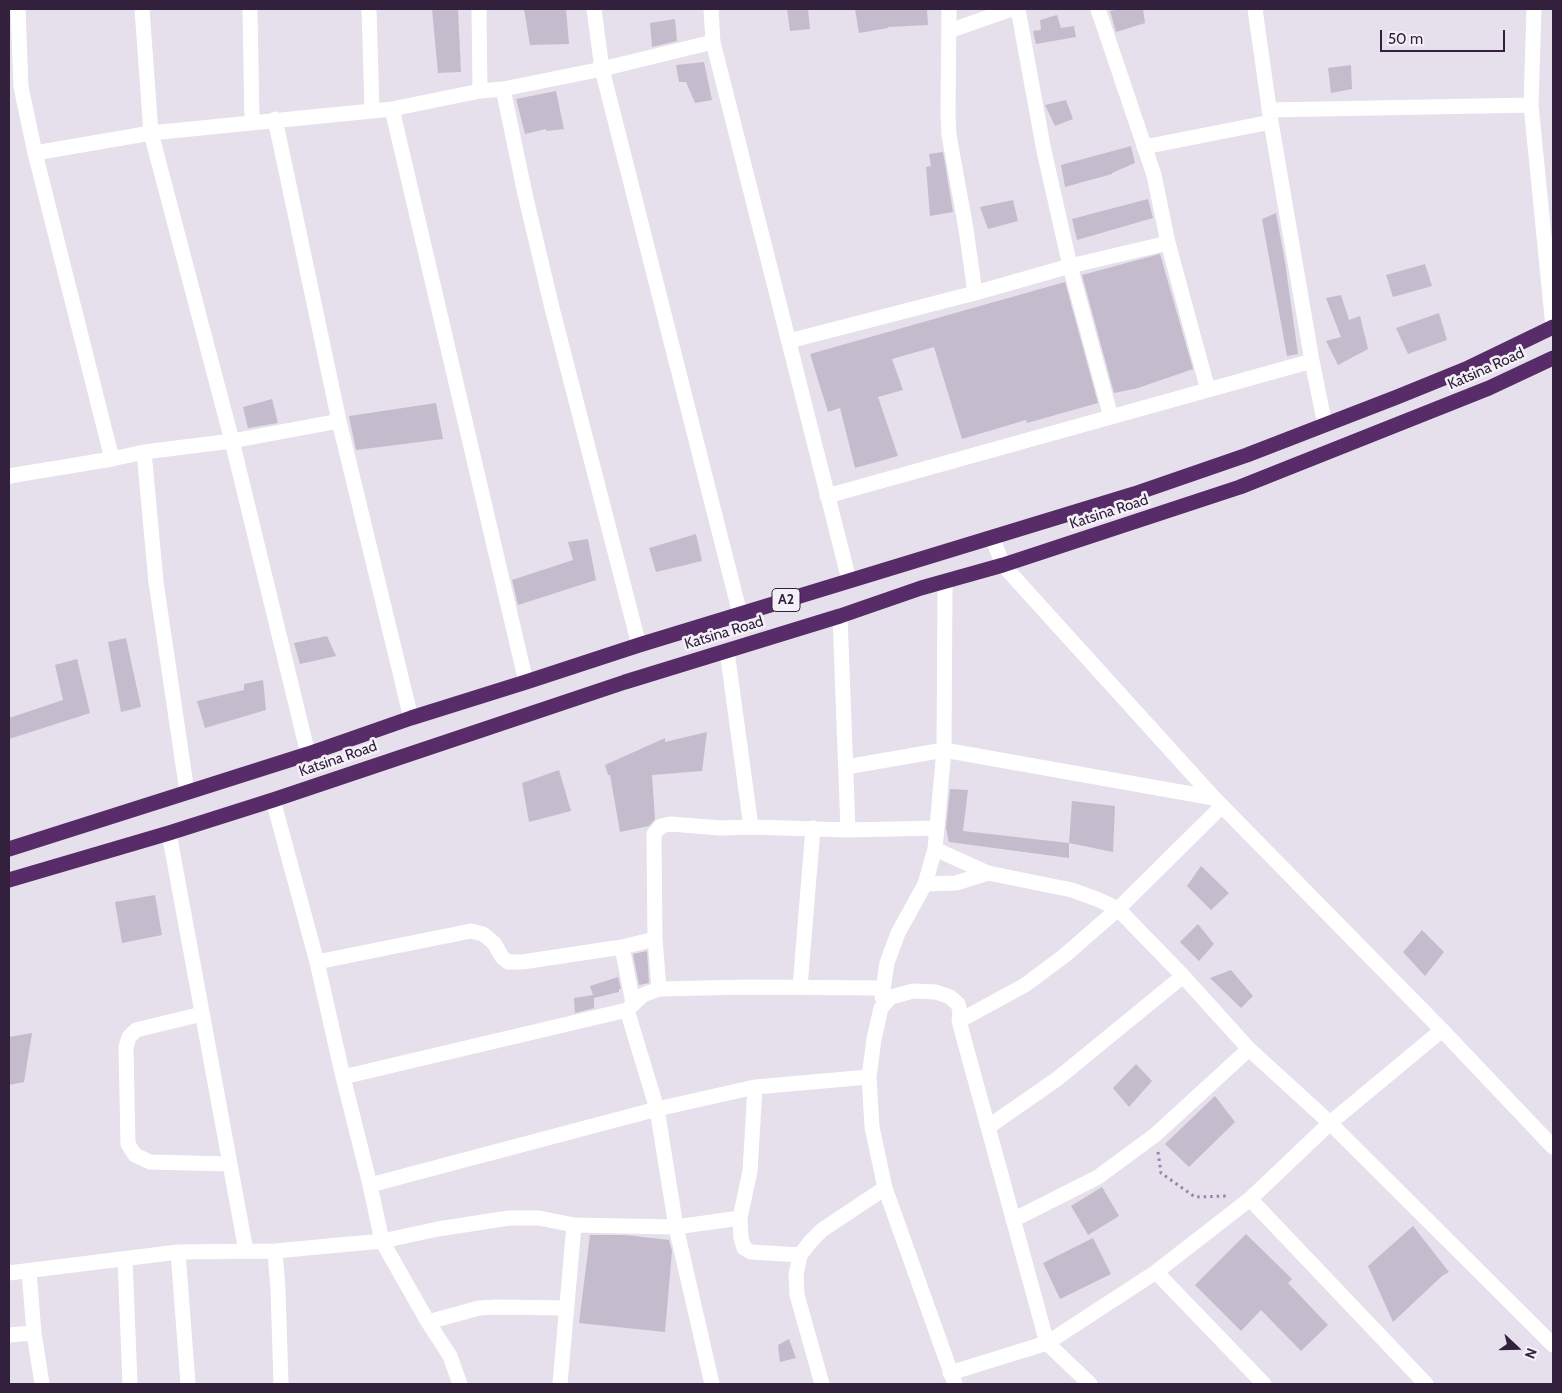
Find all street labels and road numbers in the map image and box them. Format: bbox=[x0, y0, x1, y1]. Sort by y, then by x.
street label: Katsina Road bbox=[1445, 344, 1527, 394]
street label: Katsina Road bbox=[1067, 491, 1151, 533]
road number: A2 bbox=[772, 588, 800, 612]
street label: Katsina Road bbox=[682, 612, 766, 654]
street label: Katsina Road bbox=[297, 737, 379, 781]

